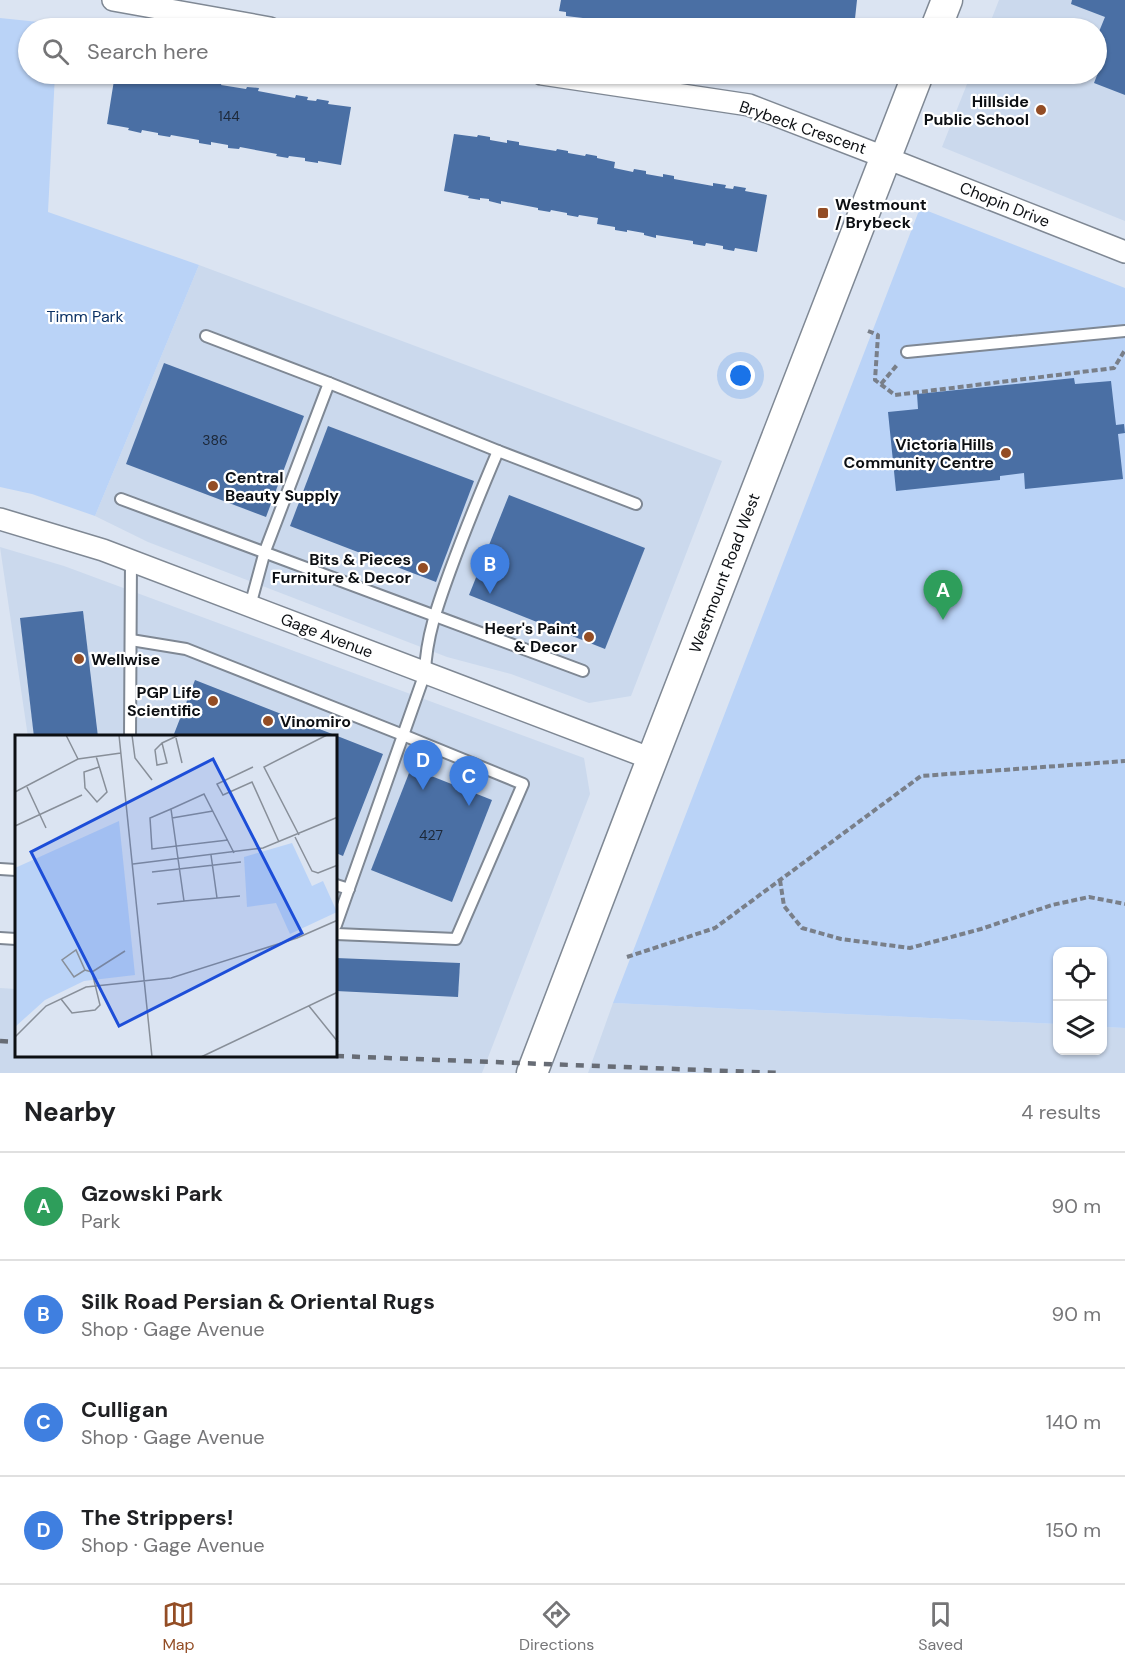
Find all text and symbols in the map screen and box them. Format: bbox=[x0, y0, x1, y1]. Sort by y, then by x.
search box bbox=[18, 18, 1107, 84]
icon: search bbox=[39, 35, 72, 68]
text: Search here bbox=[87, 37, 208, 66]
place label: Hillside Public School bbox=[924, 91, 1029, 130]
street label: Brybeck Crescent bbox=[737, 96, 869, 159]
marker: Hillside Public School bbox=[1034, 103, 1048, 117]
house number: 144 bbox=[218, 107, 240, 125]
street label: Chopin Drive bbox=[957, 177, 1053, 232]
place label: Westmount / Brybeck bbox=[835, 194, 927, 233]
marker: Westmount / Brybeck bbox=[816, 206, 830, 220]
park label: Timm Park bbox=[46, 306, 124, 327]
your location bbox=[726, 361, 755, 390]
house number: 386 bbox=[202, 431, 228, 449]
place label: Victoria Hills Community Centre bbox=[844, 434, 994, 473]
marker: Victoria Hills Community Centre bbox=[999, 446, 1013, 460]
place label: Central Beauty Supply bbox=[225, 467, 339, 506]
marker: Central Beauty Supply bbox=[206, 479, 220, 493]
street label: Westmount Road West bbox=[684, 490, 765, 656]
pin: B bbox=[470, 544, 510, 594]
place label: Bits & Pieces Furniture & Decor bbox=[272, 549, 411, 588]
marker: Bits & Pieces Furniture & Decor bbox=[416, 561, 430, 575]
pin: A bbox=[924, 570, 962, 620]
street label: Gage Avenue bbox=[278, 608, 376, 663]
place label: Heer's Paint & Decor bbox=[484, 618, 577, 657]
marker: Heer's Paint & Decor bbox=[582, 630, 596, 644]
place label: Wellwise bbox=[91, 649, 160, 670]
marker: Wellwise bbox=[72, 652, 86, 666]
place label: PGP Life Scientific bbox=[127, 682, 201, 721]
marker: PGP Life Scientific bbox=[206, 694, 220, 708]
place label: Vinomiro bbox=[280, 711, 351, 732]
marker: Vinomiro bbox=[261, 714, 275, 728]
inset map bbox=[15, 735, 338, 1058]
pin: D bbox=[404, 740, 442, 790]
pin: C bbox=[450, 756, 488, 806]
house number: 427 bbox=[419, 826, 443, 844]
map controls bbox=[1053, 947, 1107, 1055]
button: locate bbox=[1053, 947, 1107, 1001]
button: layers bbox=[1053, 1001, 1107, 1055]
text: Nearby bbox=[24, 1095, 116, 1129]
text: 4 results bbox=[1021, 1099, 1101, 1125]
text: Gzowski Park bbox=[81, 1179, 223, 1208]
text: A bbox=[36, 1193, 51, 1219]
text: 90 m bbox=[1052, 1193, 1101, 1219]
text: Park bbox=[81, 1208, 121, 1234]
text: Silk Road Persian & Oriental Rugs bbox=[81, 1287, 435, 1316]
text: B bbox=[37, 1301, 50, 1327]
text: 90 m bbox=[1052, 1301, 1101, 1327]
text: Shop · Gage Avenue bbox=[81, 1316, 265, 1342]
text: Culligan bbox=[81, 1395, 168, 1424]
text: C bbox=[36, 1409, 51, 1435]
text: 140 m bbox=[1046, 1409, 1101, 1435]
text: Shop · Gage Avenue bbox=[81, 1424, 265, 1450]
text: The Strippers! bbox=[81, 1503, 234, 1532]
text: D bbox=[36, 1517, 51, 1543]
text: 150 m bbox=[1046, 1517, 1101, 1543]
text: Shop · Gage Avenue bbox=[81, 1532, 265, 1558]
tab: Map bbox=[162, 1598, 195, 1655]
tab: Directions bbox=[519, 1598, 594, 1655]
tab: Saved bbox=[918, 1598, 963, 1655]

